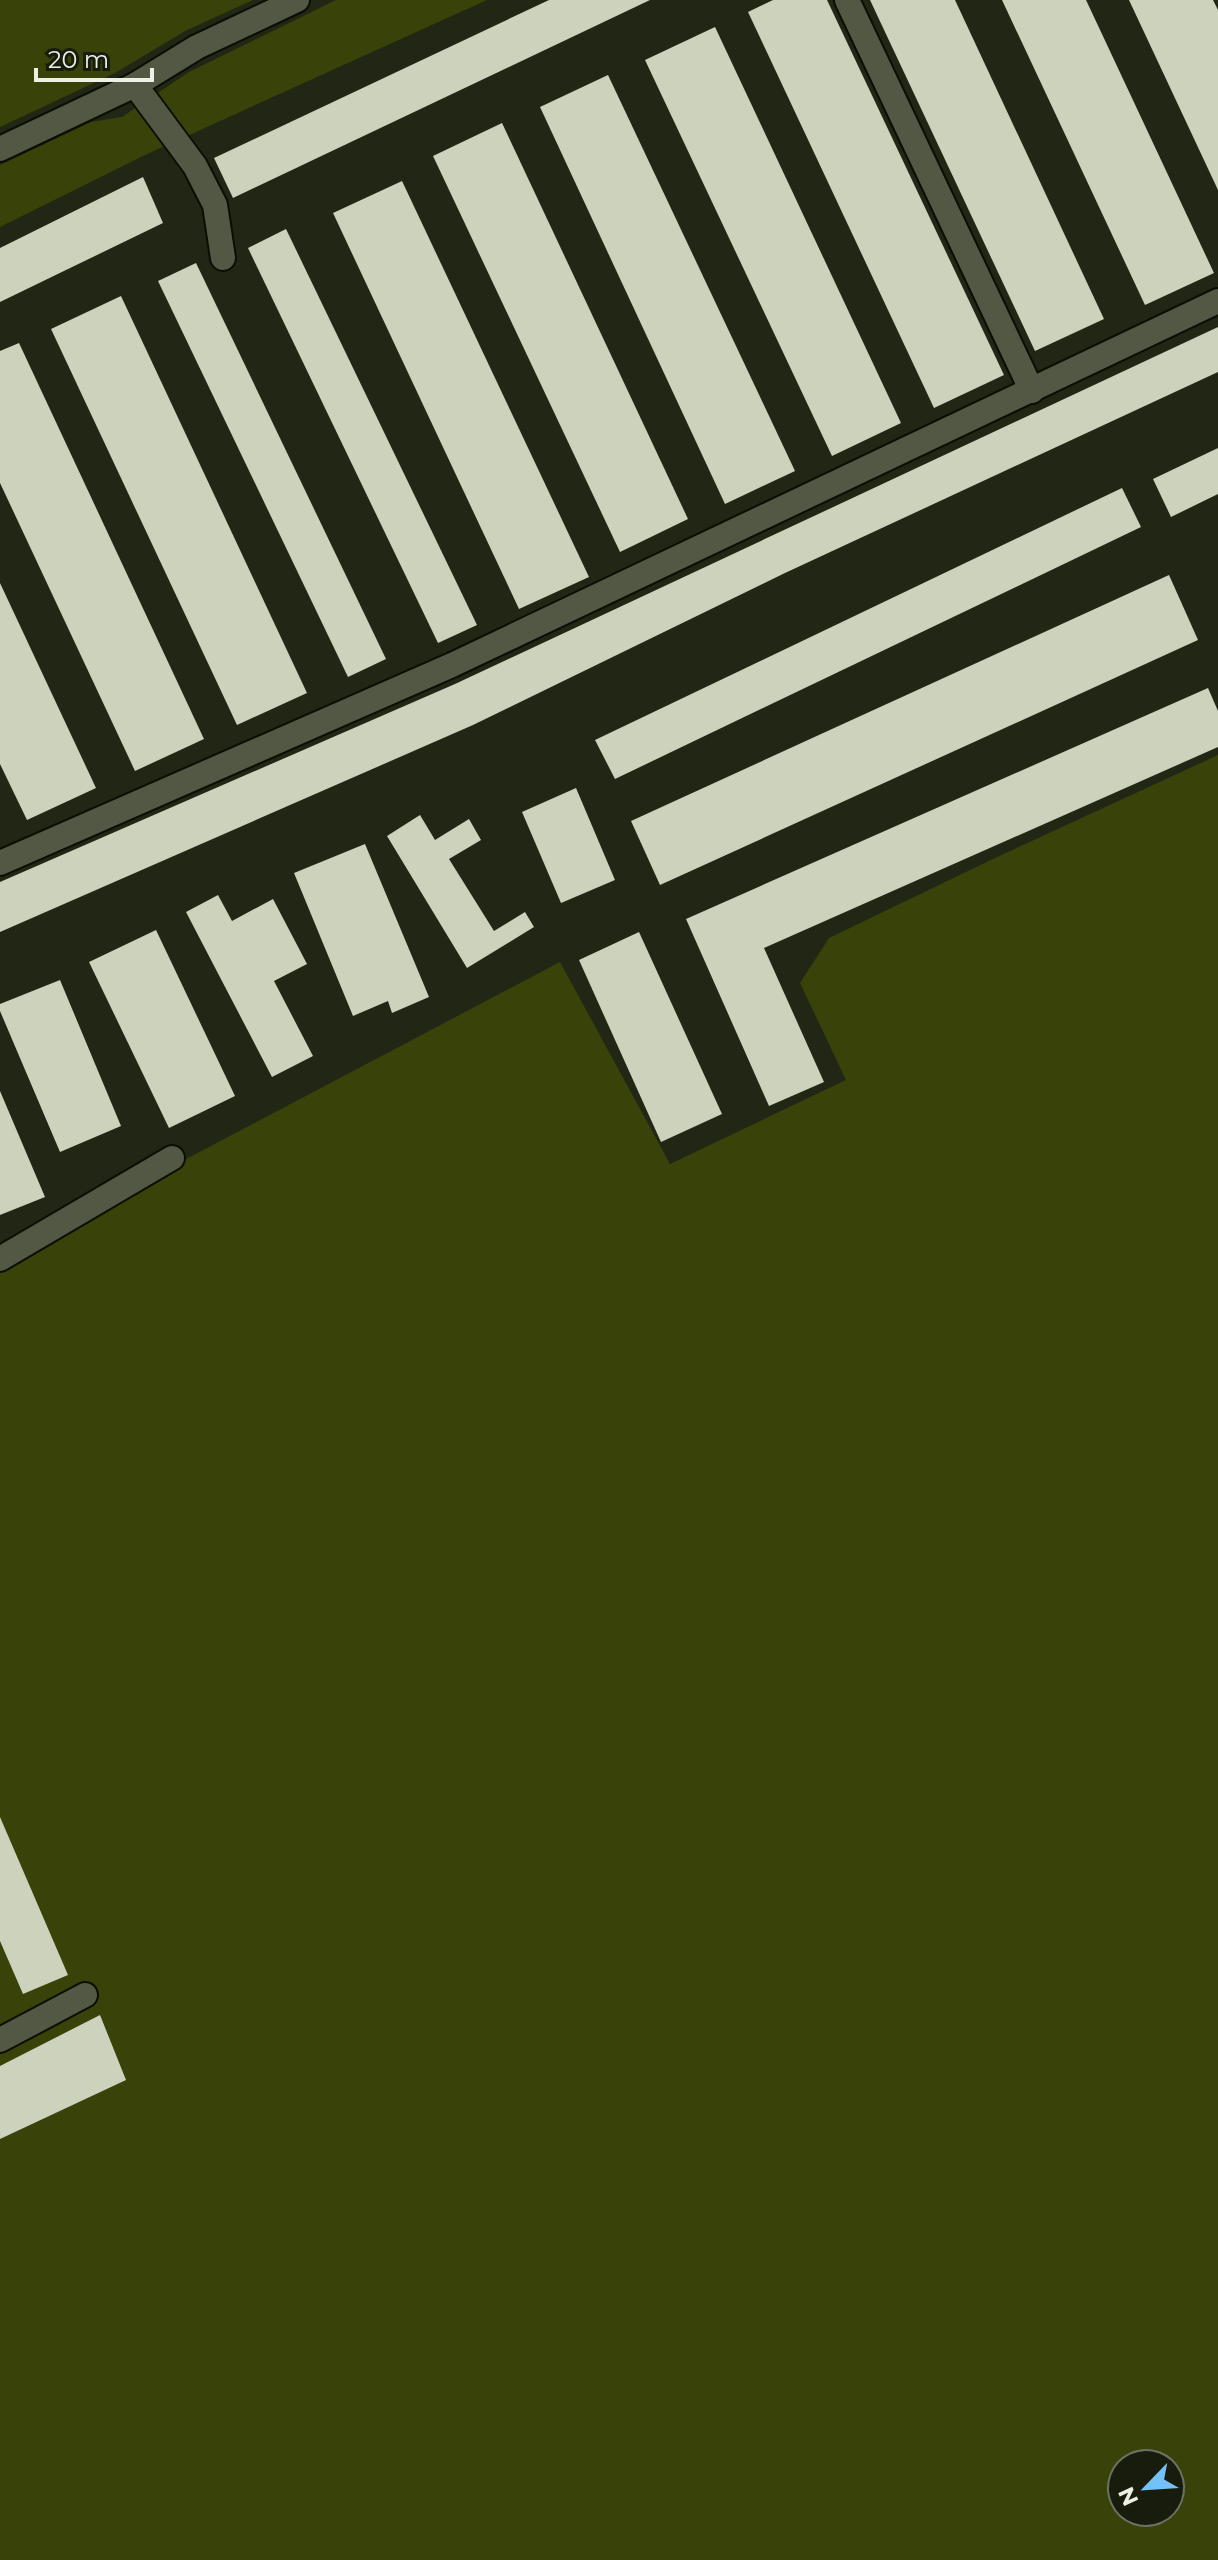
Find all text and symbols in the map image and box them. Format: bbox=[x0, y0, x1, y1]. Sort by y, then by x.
scale bar bbox=[36, 32, 152, 82]
text: 20 m bbox=[48, 45, 109, 74]
north arrow bbox=[1106, 2448, 1186, 2528]
text: N bbox=[1112, 2482, 1144, 2510]

